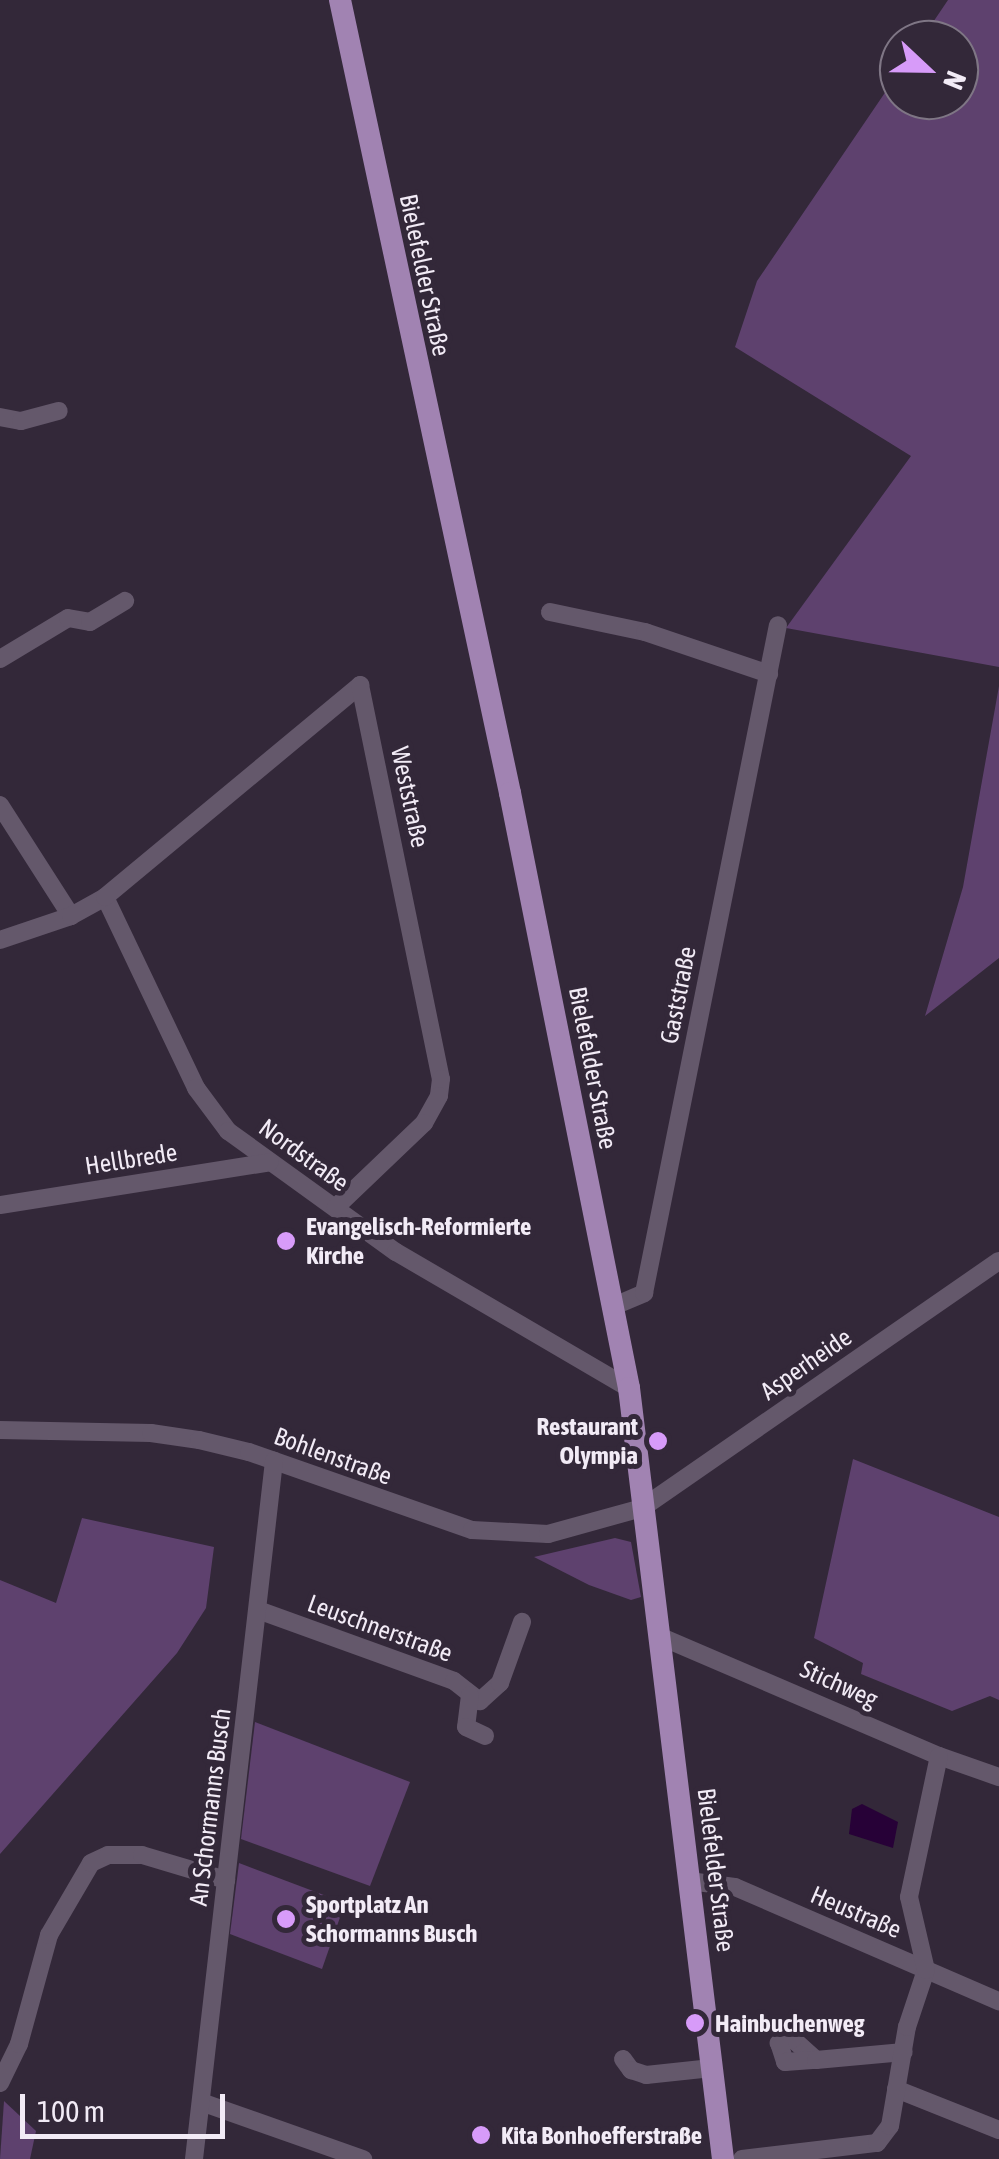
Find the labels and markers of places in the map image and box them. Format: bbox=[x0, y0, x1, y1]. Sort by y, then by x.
place label: Evangelisch-Reformierte Kirche bbox=[306, 1212, 531, 1271]
marker: Evangelisch-Reformierte Kirche bbox=[275, 1230, 297, 1252]
place label: Restaurant Olympia bbox=[537, 1412, 638, 1471]
marker: Restaurant Olympia bbox=[647, 1430, 669, 1452]
place label: Sportplatz An Schormanns Busch bbox=[306, 1890, 477, 1949]
marker: Sportplatz An Schormanns Busch bbox=[275, 1908, 297, 1930]
place label: Hainbuchenweg bbox=[715, 2008, 865, 2038]
marker: Hainbuchenweg bbox=[684, 2012, 706, 2034]
place label: Kita Bonhoefferstraße bbox=[501, 2120, 702, 2150]
marker: Kita Bonhoefferstraße bbox=[470, 2124, 492, 2146]

